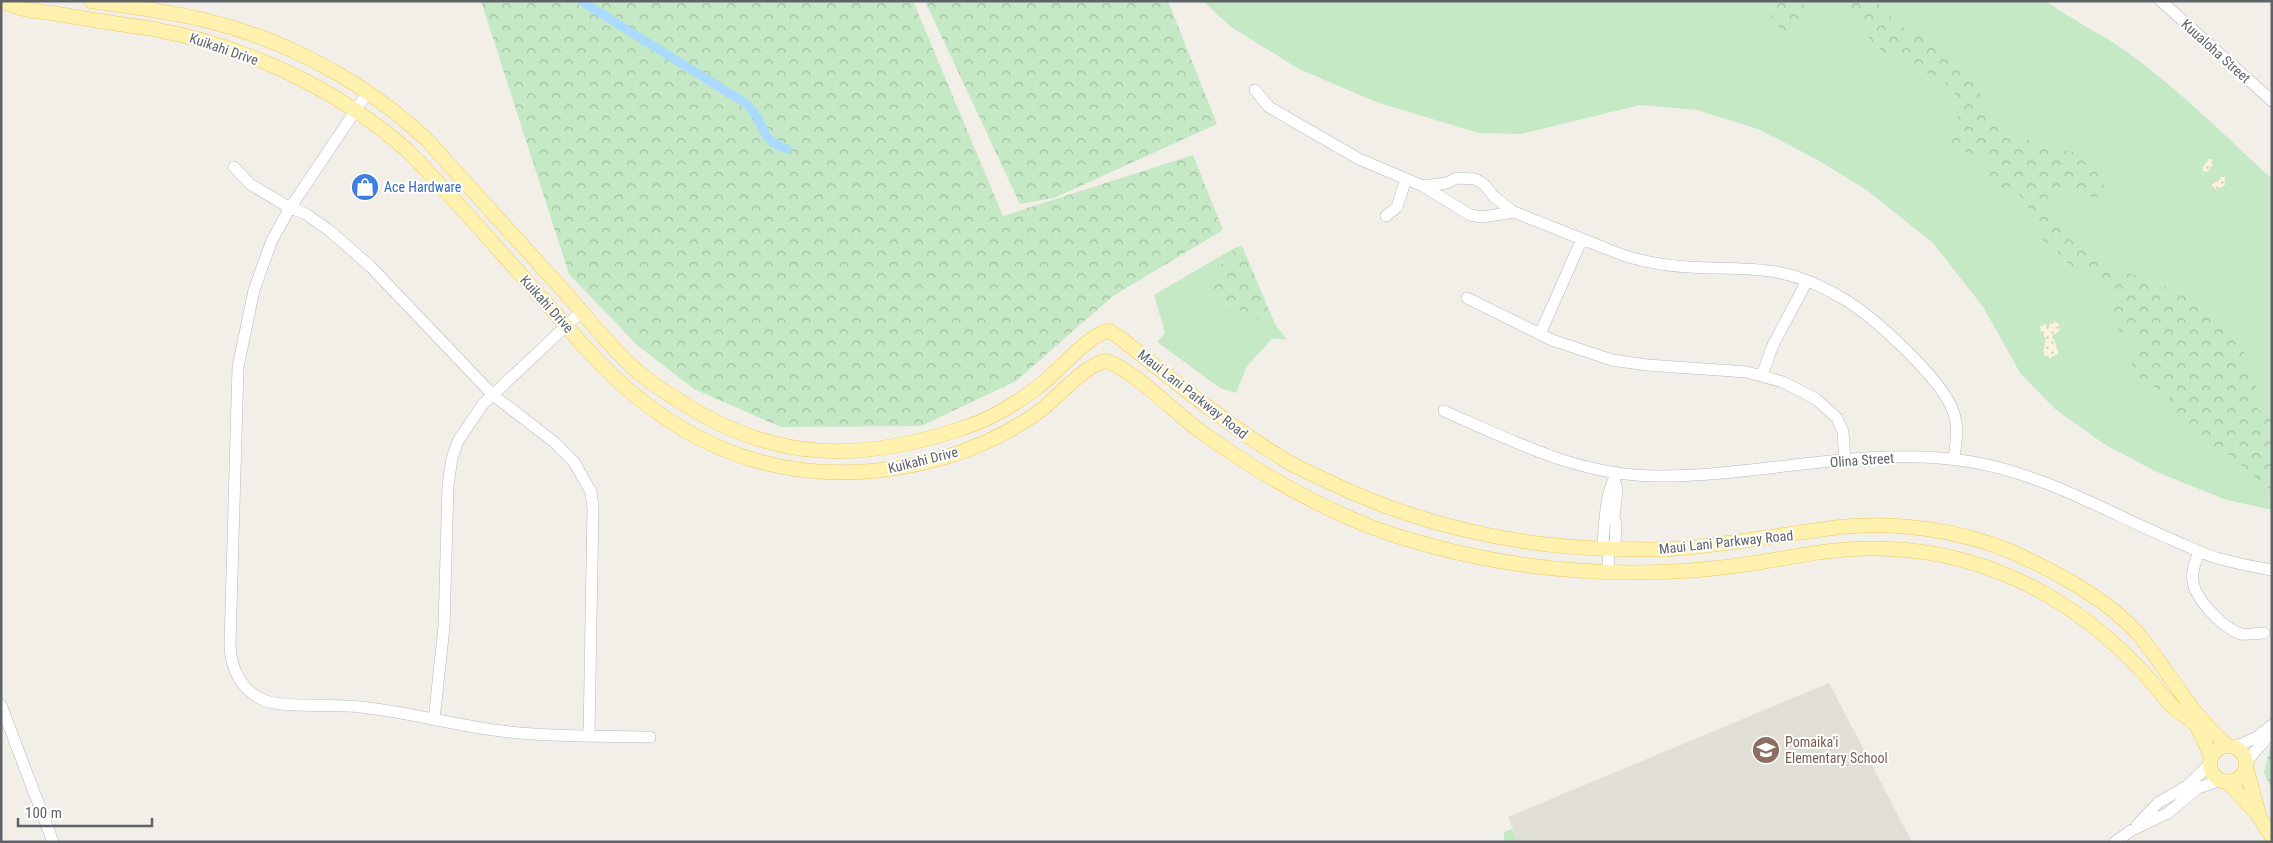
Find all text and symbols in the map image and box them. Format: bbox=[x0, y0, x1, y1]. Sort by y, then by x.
street label: Kuualoha Street bbox=[2178, 16, 2254, 86]
street label: Kuikahi Drive bbox=[188, 30, 261, 68]
shop icon: Ace Hardware bbox=[350, 172, 380, 202]
place label: Ace Hardware bbox=[384, 179, 462, 195]
street label: Kuikahi Drive bbox=[517, 272, 577, 336]
street label: Maui Lani Parkway Road bbox=[1135, 346, 1251, 442]
street label: Kuikahi Drive bbox=[886, 443, 960, 476]
street label: Olina Street bbox=[1829, 450, 1895, 470]
street label: Maui Lani Parkway Road bbox=[1658, 527, 1794, 557]
place label: Pomaika'i Elementary School bbox=[1785, 734, 1888, 766]
school or university icon: Pomaika'i Elementary School bbox=[1751, 735, 1781, 765]
scale bar bbox=[18, 796, 151, 828]
text: 100 m bbox=[25, 804, 62, 822]

